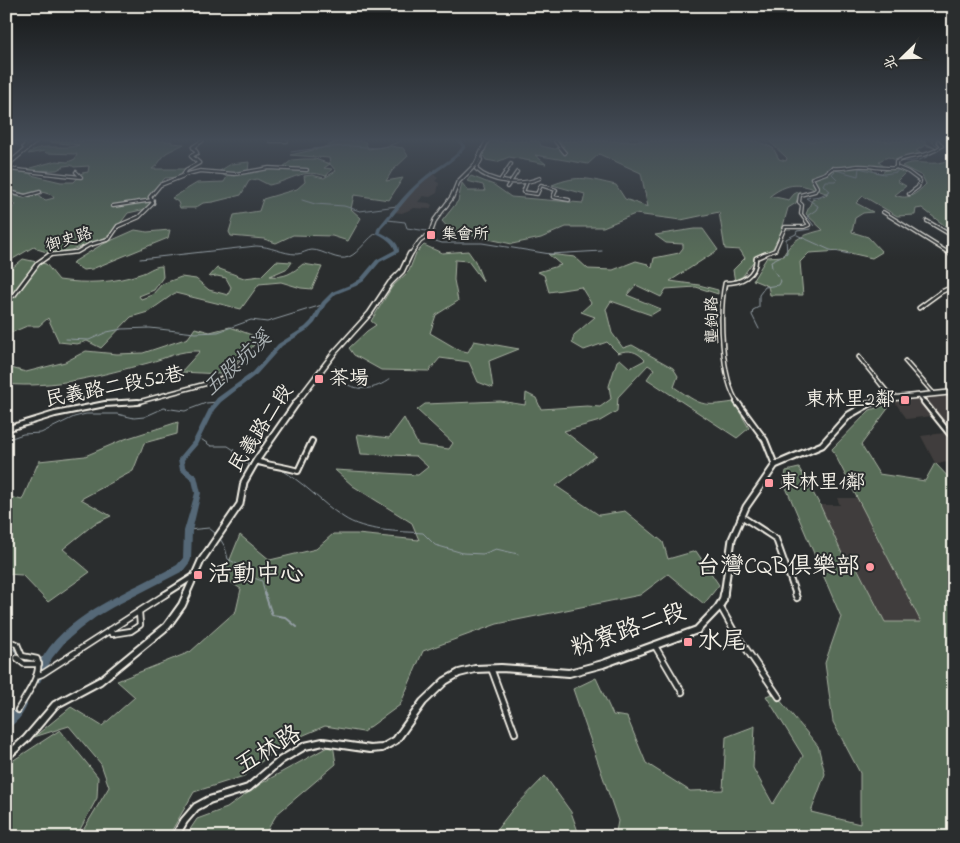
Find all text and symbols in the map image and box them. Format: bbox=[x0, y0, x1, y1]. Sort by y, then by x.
north arrow bbox=[878, 32, 928, 82]
text: 北 bbox=[879, 52, 904, 73]
street label: 御史路 bbox=[43, 222, 95, 258]
place label: 集會所 bbox=[441, 223, 489, 247]
marker: 集會所 bbox=[425, 229, 437, 241]
street label: 壟鉤路 bbox=[701, 296, 725, 344]
water label: 五股坑溪 bbox=[197, 324, 280, 404]
street label: 民義路二段52巷 bbox=[43, 360, 188, 416]
place label: 茶場 bbox=[329, 365, 369, 394]
marker: 茶場 bbox=[313, 373, 325, 385]
street label: 民義路二段 bbox=[223, 379, 301, 479]
place label: 東林里2鄰 bbox=[805, 386, 895, 415]
marker: 東林里2鄰 bbox=[899, 394, 911, 406]
place label: 東林里1鄰 bbox=[779, 469, 865, 498]
marker: 東林里1鄰 bbox=[763, 477, 775, 489]
place label: 台灣CQB俱樂部 bbox=[696, 550, 860, 585]
place label: 活動中心 bbox=[208, 558, 304, 593]
marker: 台灣CQB俱樂部 bbox=[864, 561, 876, 573]
marker: 活動中心 bbox=[192, 569, 204, 581]
street label: 粉寮路二段 bbox=[567, 595, 691, 667]
place label: 水尾 bbox=[698, 625, 746, 660]
marker: 水尾 bbox=[682, 636, 694, 648]
street label: 五林路 bbox=[229, 717, 309, 785]

